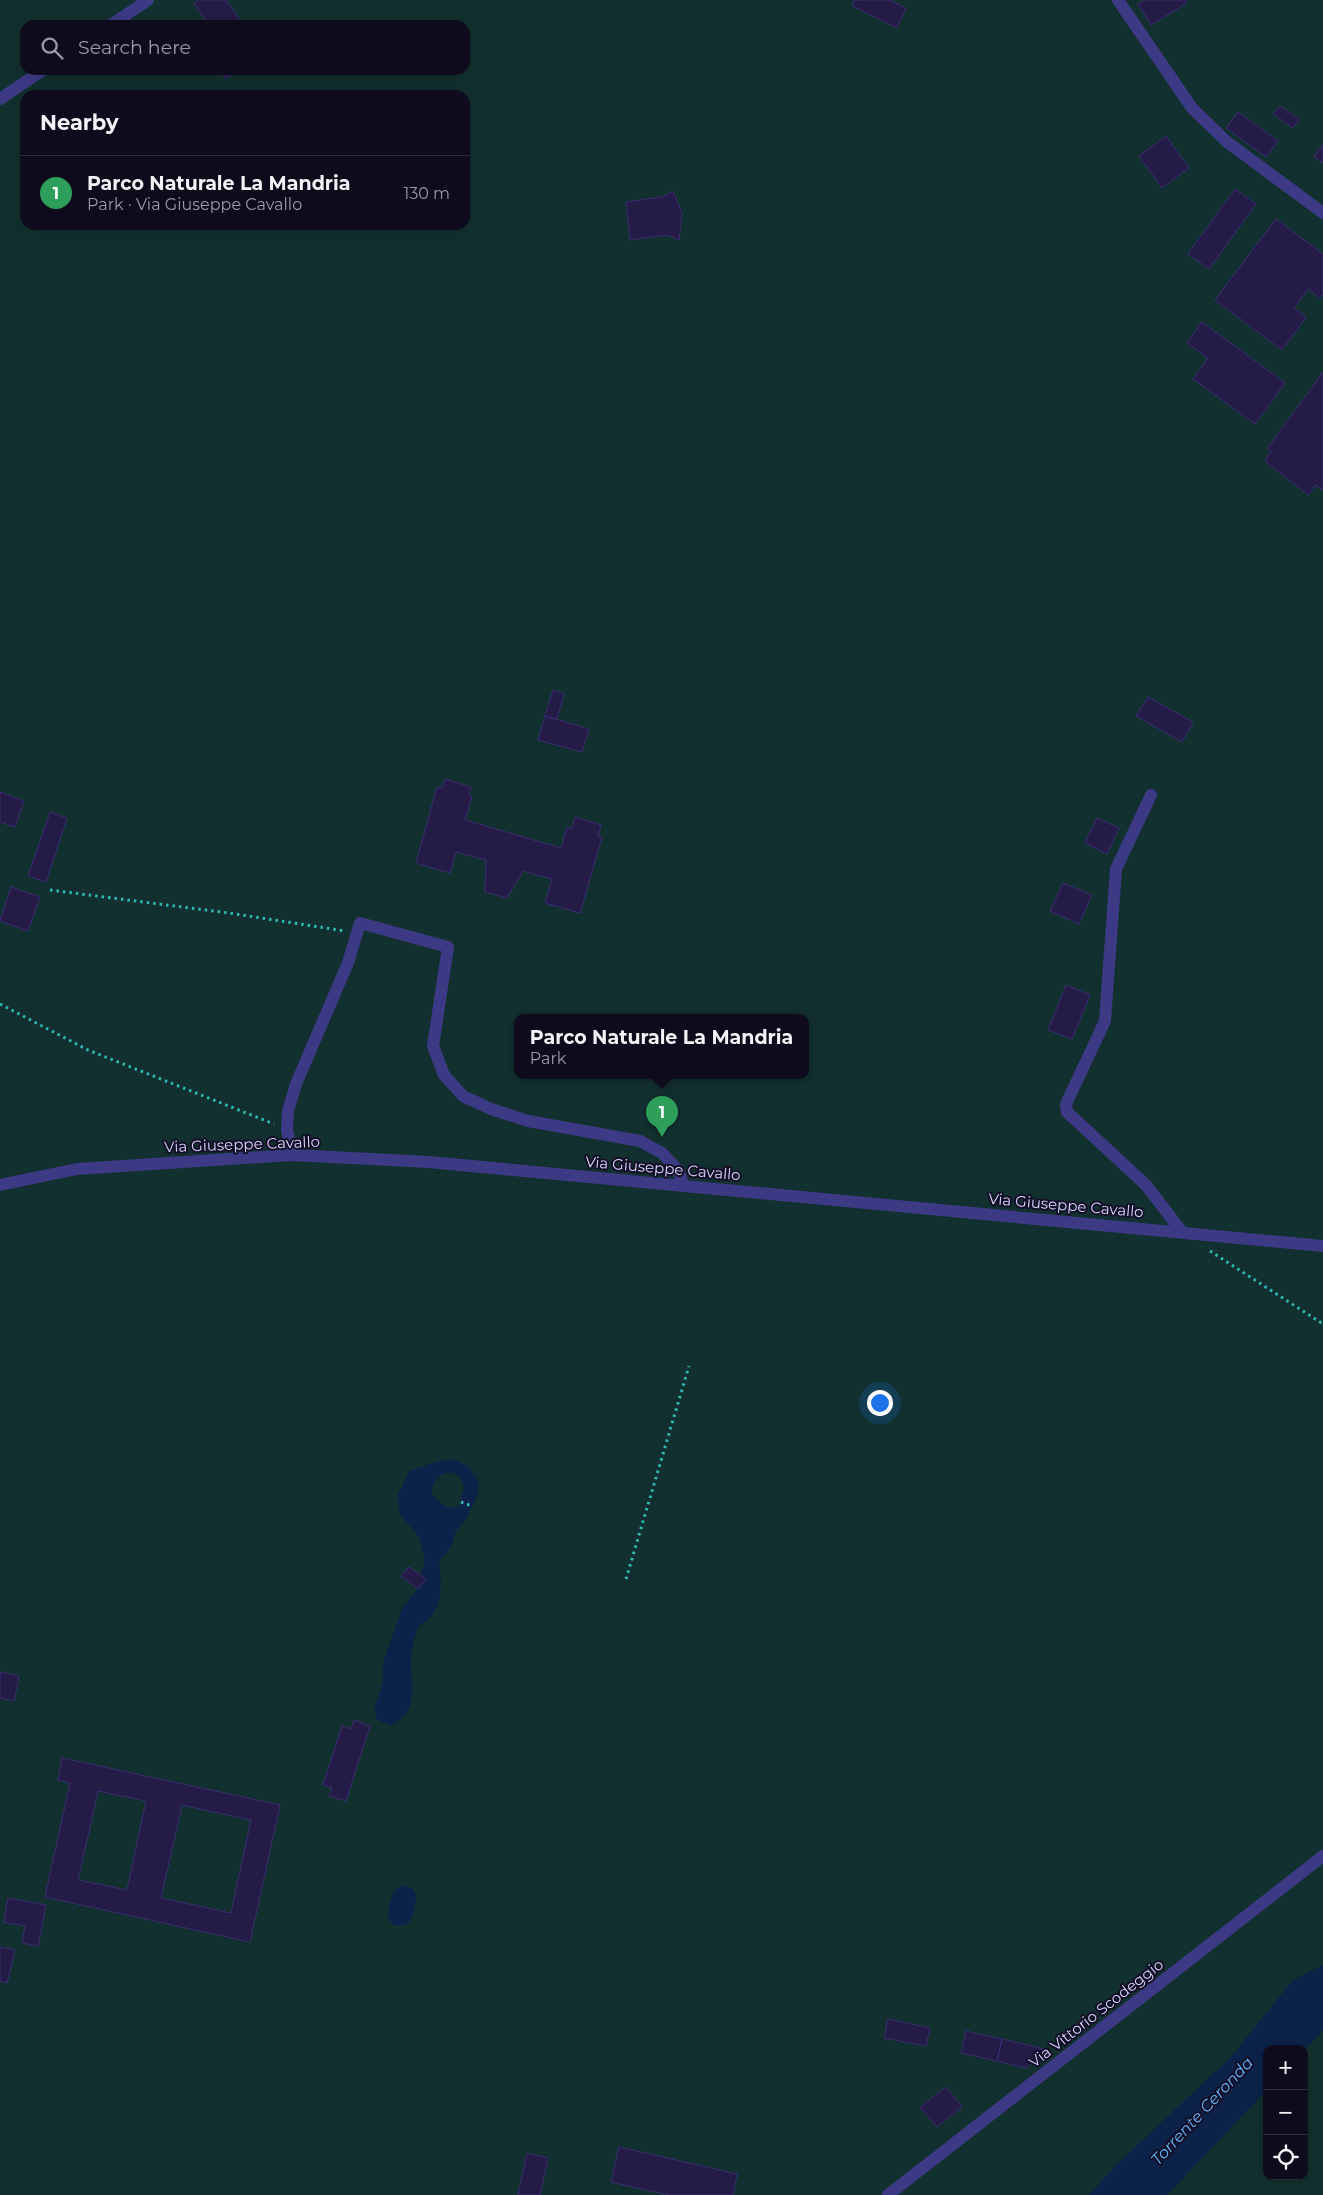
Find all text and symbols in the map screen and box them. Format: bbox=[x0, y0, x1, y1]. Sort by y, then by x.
search box bbox=[20, 20, 470, 75]
icon: search bbox=[38, 34, 66, 62]
text: Search here bbox=[78, 36, 191, 59]
text: Nearby bbox=[40, 110, 119, 135]
text: Parco Naturale La Mandria bbox=[87, 172, 350, 195]
text: 1 bbox=[53, 184, 59, 203]
text: 130 m bbox=[403, 184, 450, 203]
text: Park · Via Giuseppe Cavallo bbox=[87, 195, 302, 214]
popup bbox=[514, 1014, 809, 1079]
text: Parco Naturale La Mandria bbox=[530, 1026, 793, 1049]
text: Park bbox=[530, 1049, 566, 1068]
pin: 1 bbox=[646, 1096, 678, 1137]
street label: Via Giuseppe Cavallo bbox=[164, 1132, 320, 1156]
street label: Via Giuseppe Cavallo bbox=[585, 1152, 741, 1184]
street label: Via Giuseppe Cavallo bbox=[988, 1189, 1144, 1221]
your location bbox=[867, 1390, 893, 1416]
street label: Via Vittorio Scodeggio bbox=[1025, 1955, 1167, 2071]
map controls bbox=[1263, 2045, 1308, 2180]
button: + bbox=[1263, 2045, 1308, 2090]
water label: Torrente Ceronda bbox=[1147, 2053, 1257, 2169]
button: − bbox=[1263, 2090, 1308, 2135]
button: locate bbox=[1263, 2135, 1308, 2180]

